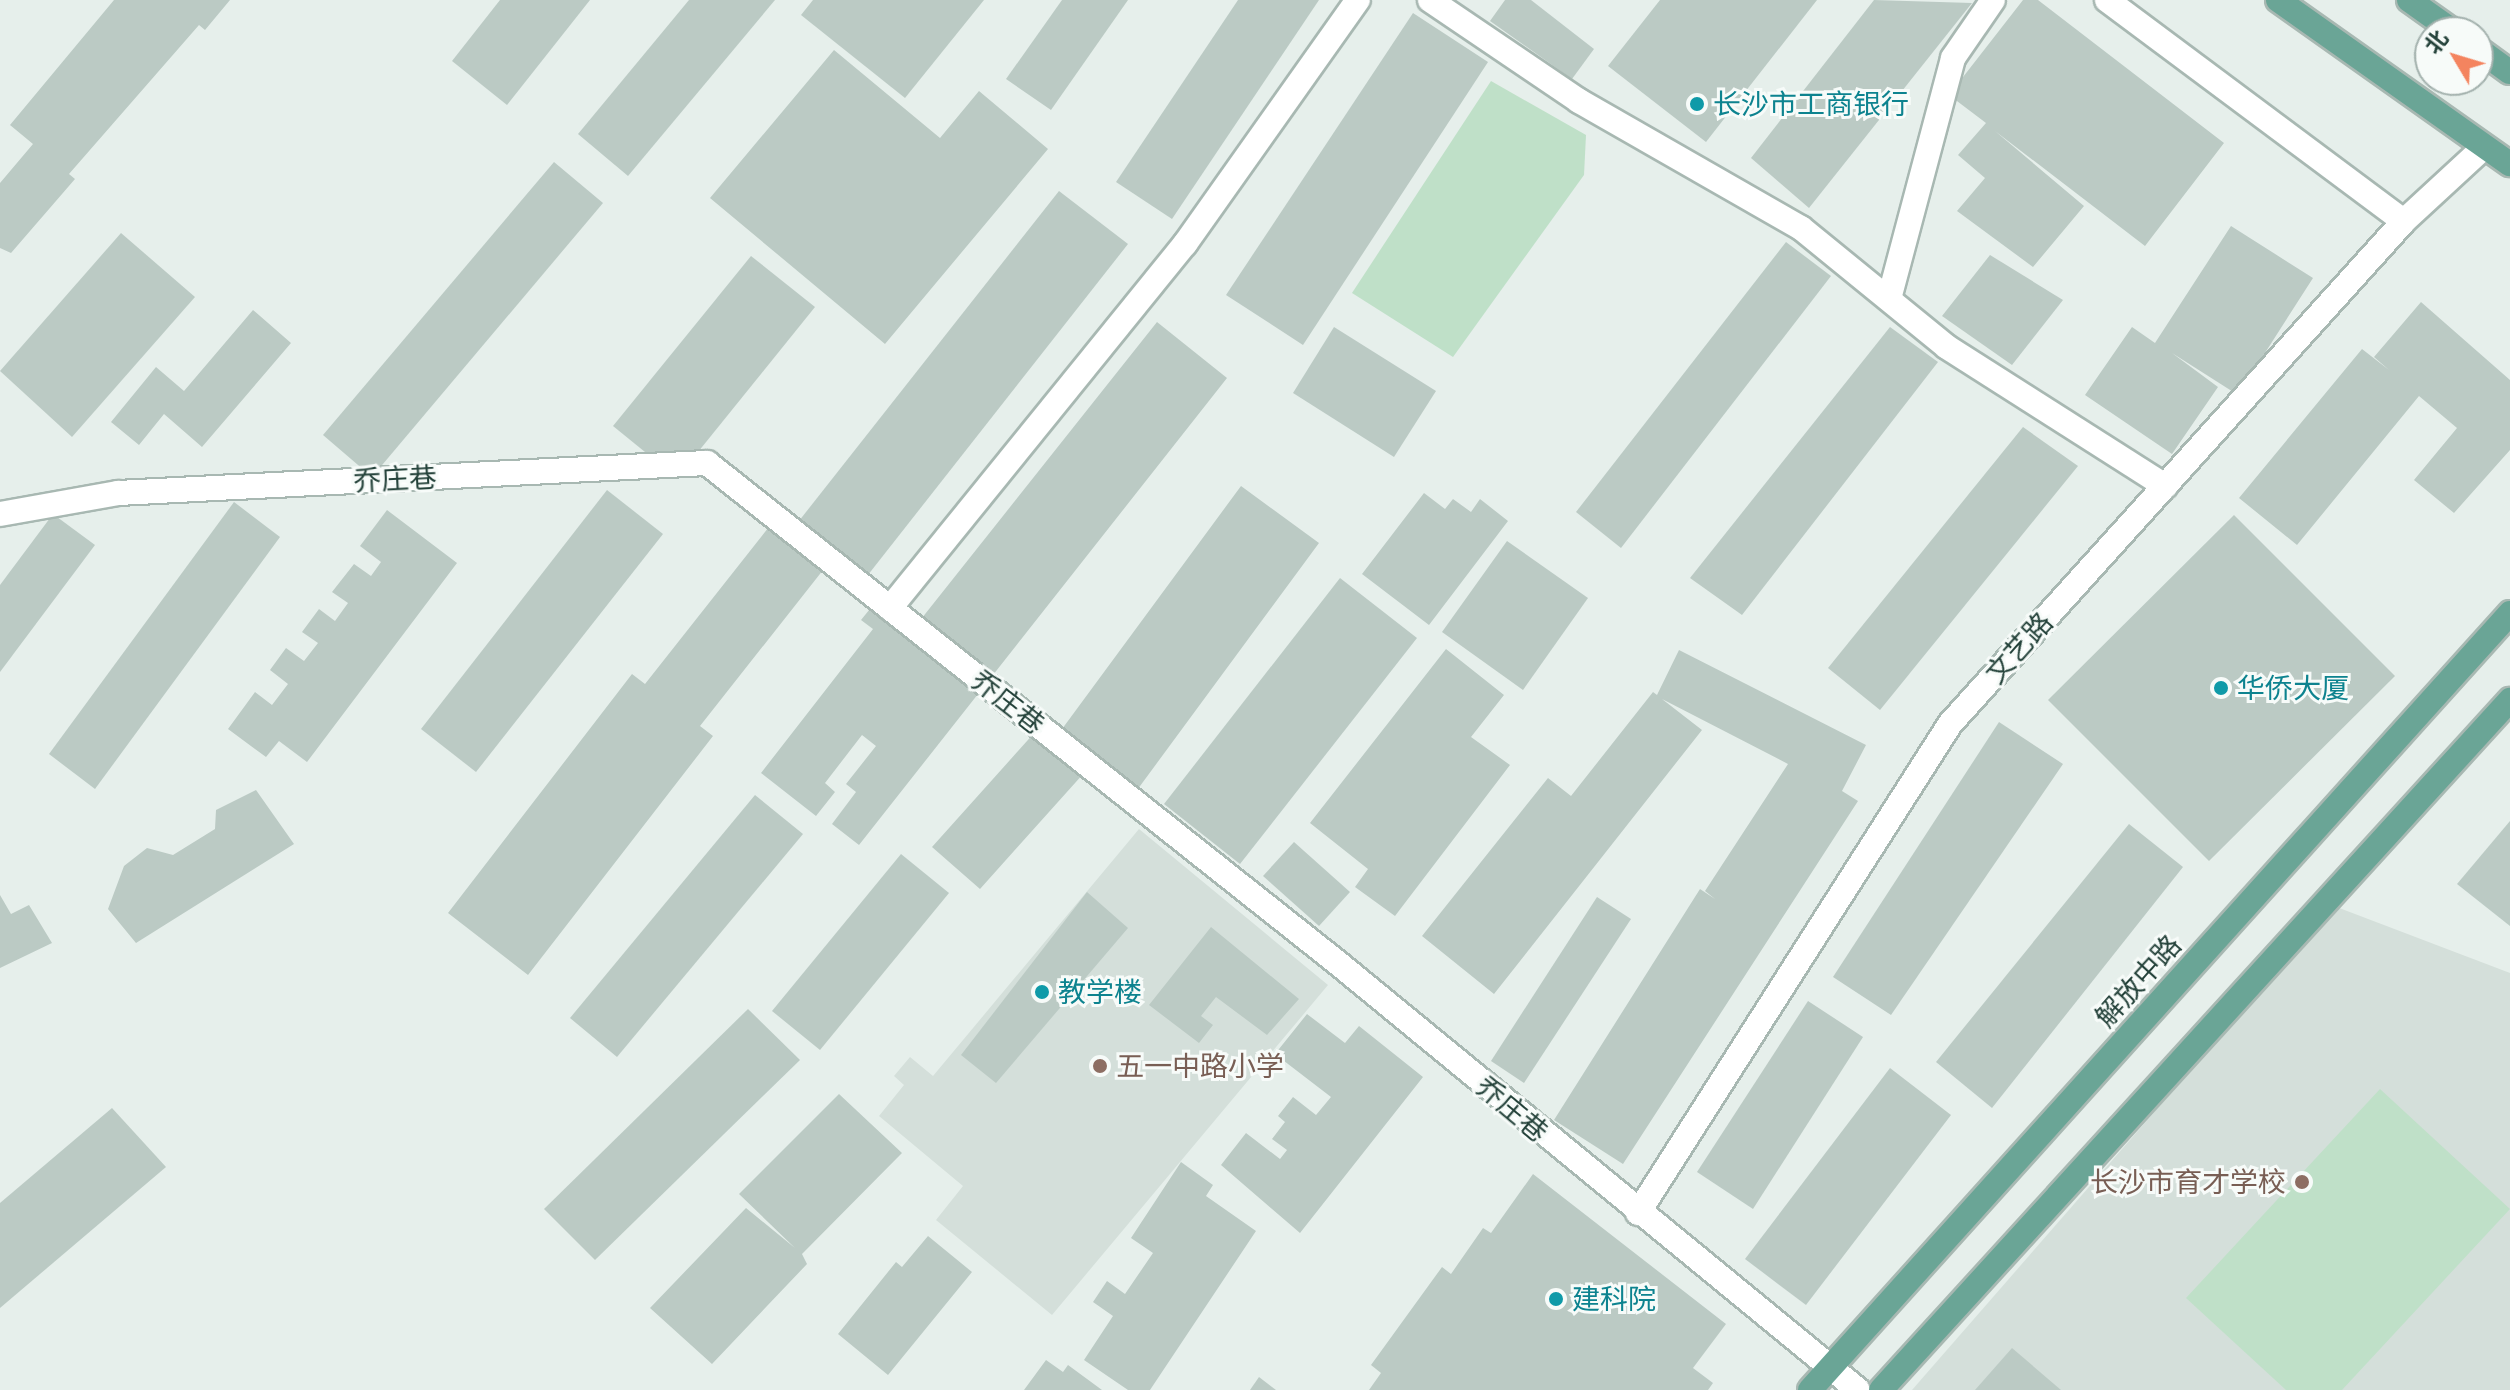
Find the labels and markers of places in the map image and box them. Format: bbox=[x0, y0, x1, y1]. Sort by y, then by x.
place label: 长沙市工商银行 bbox=[1713, 87, 1909, 121]
marker: 长沙市工商银行 bbox=[1688, 95, 1706, 113]
place label: 华侨大厦 bbox=[2237, 671, 2349, 705]
marker: 华侨大厦 bbox=[2212, 679, 2230, 697]
place label: 教学楼 bbox=[1058, 975, 1142, 1009]
marker: 教学楼 bbox=[1033, 983, 1051, 1001]
place label: 五一中路小学 bbox=[1116, 1049, 1284, 1083]
marker: 五一中路小学 bbox=[1091, 1057, 1109, 1075]
place label: 长沙市育才学校 bbox=[2090, 1165, 2286, 1199]
marker: 长沙市育才学校 bbox=[2293, 1173, 2311, 1191]
place label: 建科院 bbox=[1572, 1282, 1656, 1316]
marker: 建科院 bbox=[1547, 1290, 1565, 1308]

